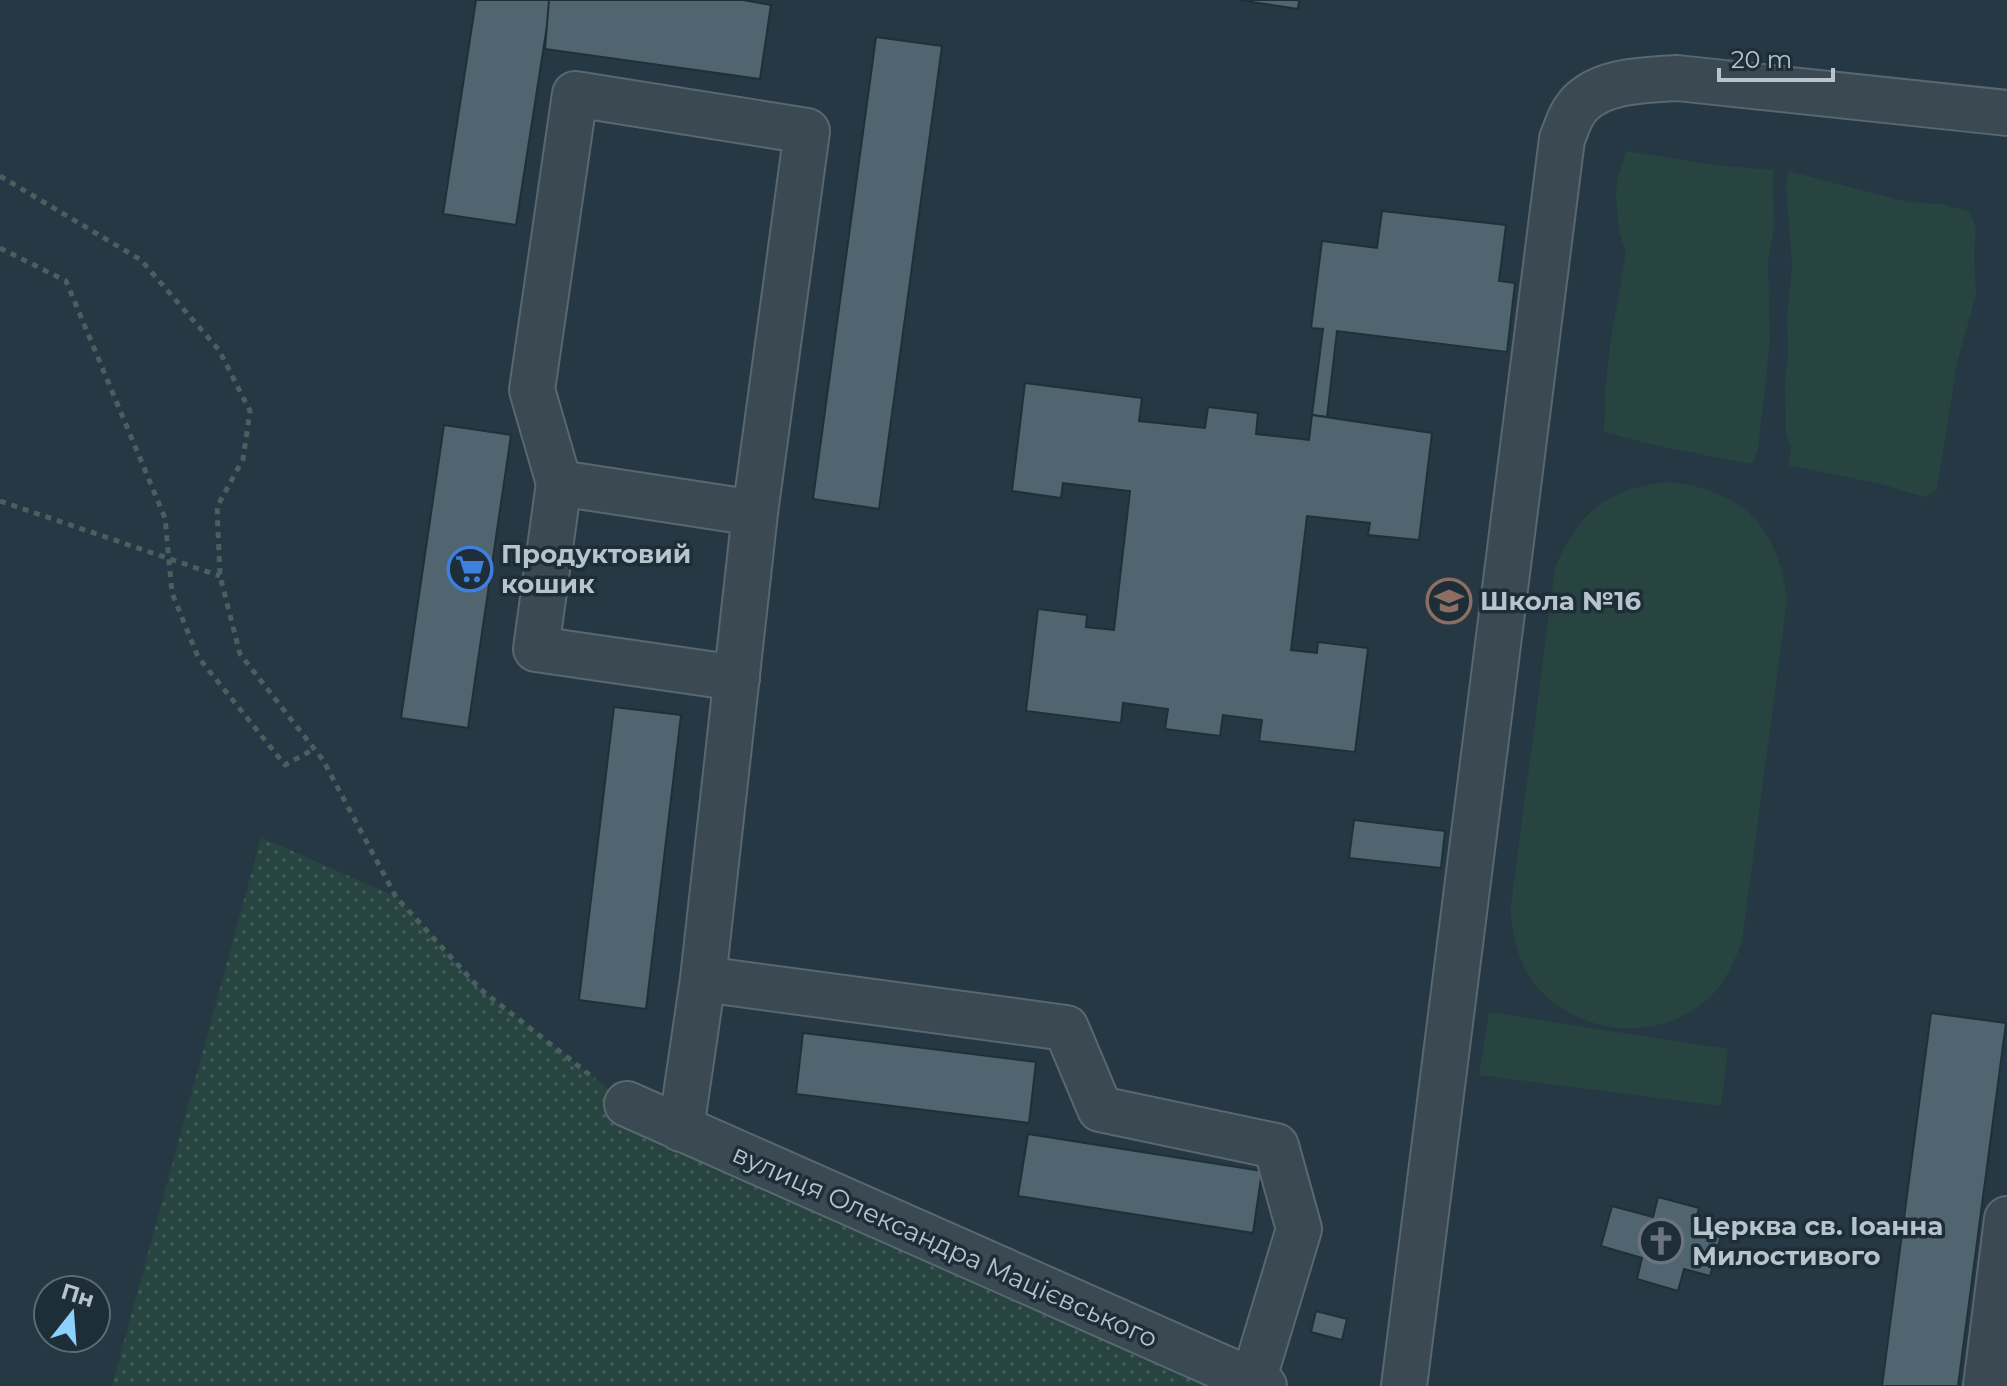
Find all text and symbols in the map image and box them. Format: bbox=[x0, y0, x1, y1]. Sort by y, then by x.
scale bar bbox=[1719, 32, 1833, 82]
text: 20 m bbox=[1731, 45, 1792, 74]
place label: Продуктовий кошик bbox=[501, 538, 691, 600]
supermarket icon: Продуктовий кошик bbox=[446, 545, 494, 593]
school or university icon: Школа №16 bbox=[1425, 577, 1473, 625]
place label: Школа №16 bbox=[1480, 585, 1641, 617]
street label: вулиця Олександра Мацієвського bbox=[728, 1137, 1162, 1355]
place label: Церква св. Іоанна Милостивого bbox=[1692, 1210, 1943, 1272]
church icon: Церква св. Іоанна Милостивого bbox=[1637, 1217, 1685, 1265]
north arrow bbox=[32, 1274, 112, 1354]
text: Пн bbox=[58, 1278, 97, 1313]

